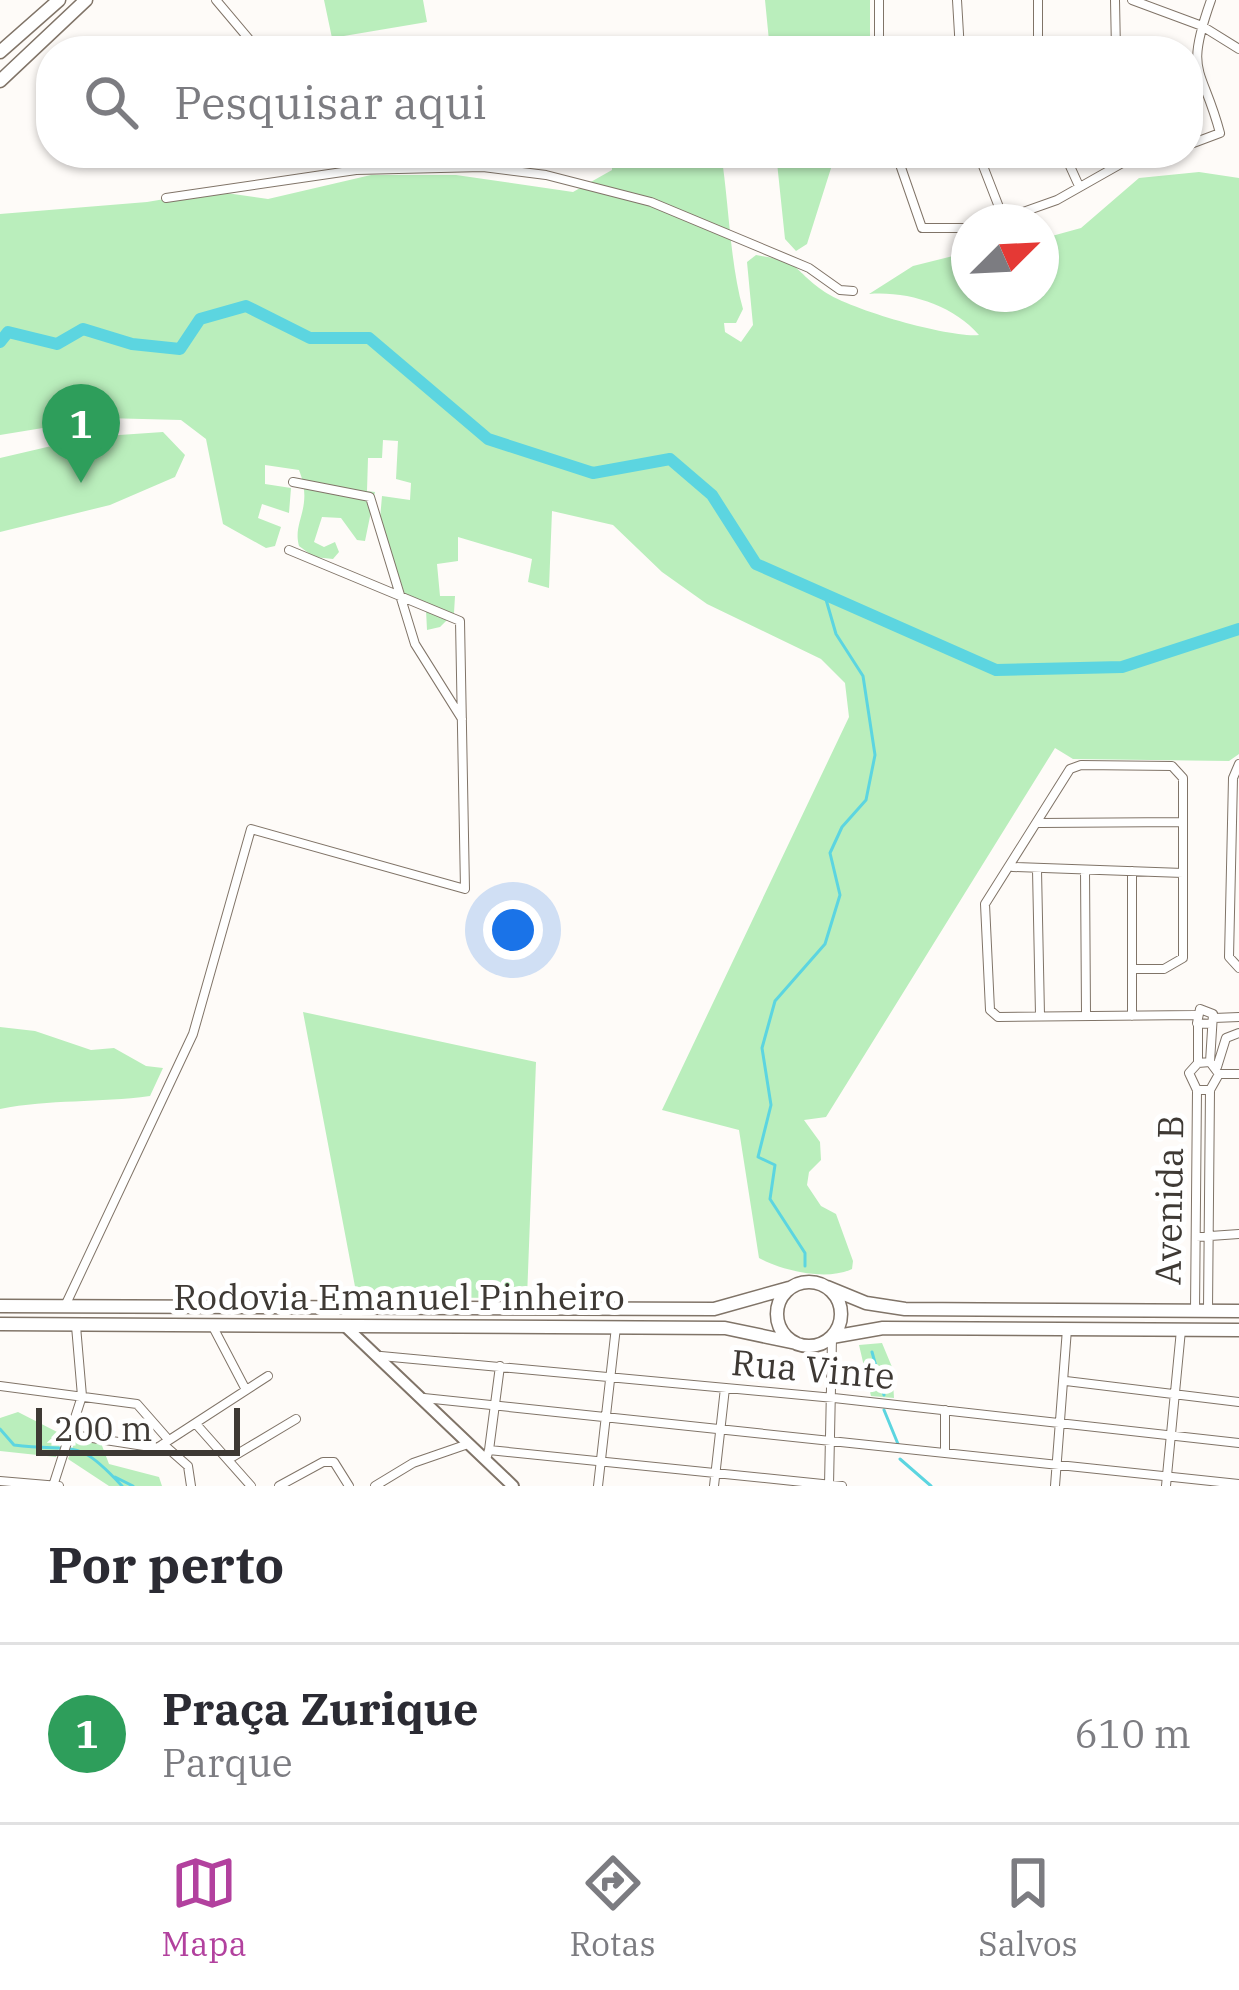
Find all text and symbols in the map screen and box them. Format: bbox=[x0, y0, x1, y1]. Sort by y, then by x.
search box bbox=[36, 36, 1203, 168]
icon: search bbox=[78, 69, 144, 135]
text: Pesquisar aqui bbox=[174, 73, 487, 131]
north arrow bbox=[951, 204, 1059, 312]
pin: 1 bbox=[42, 384, 120, 483]
your location bbox=[483, 900, 543, 960]
street label: Avenida B bbox=[1144, 1114, 1193, 1286]
street label: Rodovia Emanuel Pinheiro bbox=[173, 1273, 625, 1320]
street label: Rua Vinte bbox=[729, 1338, 897, 1399]
scale bar bbox=[36, 1402, 240, 1455]
text: 200 m bbox=[54, 1407, 153, 1450]
text: Por perto bbox=[48, 1531, 284, 1597]
text: Praça Zurique bbox=[162, 1679, 478, 1737]
text: 1 bbox=[75, 1708, 99, 1759]
text: 610 m bbox=[1075, 1708, 1191, 1759]
text: Parque bbox=[162, 1737, 293, 1788]
tab: Mapa bbox=[161, 1850, 247, 1965]
tab: Rotas bbox=[569, 1850, 656, 1965]
tab: Salvos bbox=[978, 1850, 1078, 1965]

